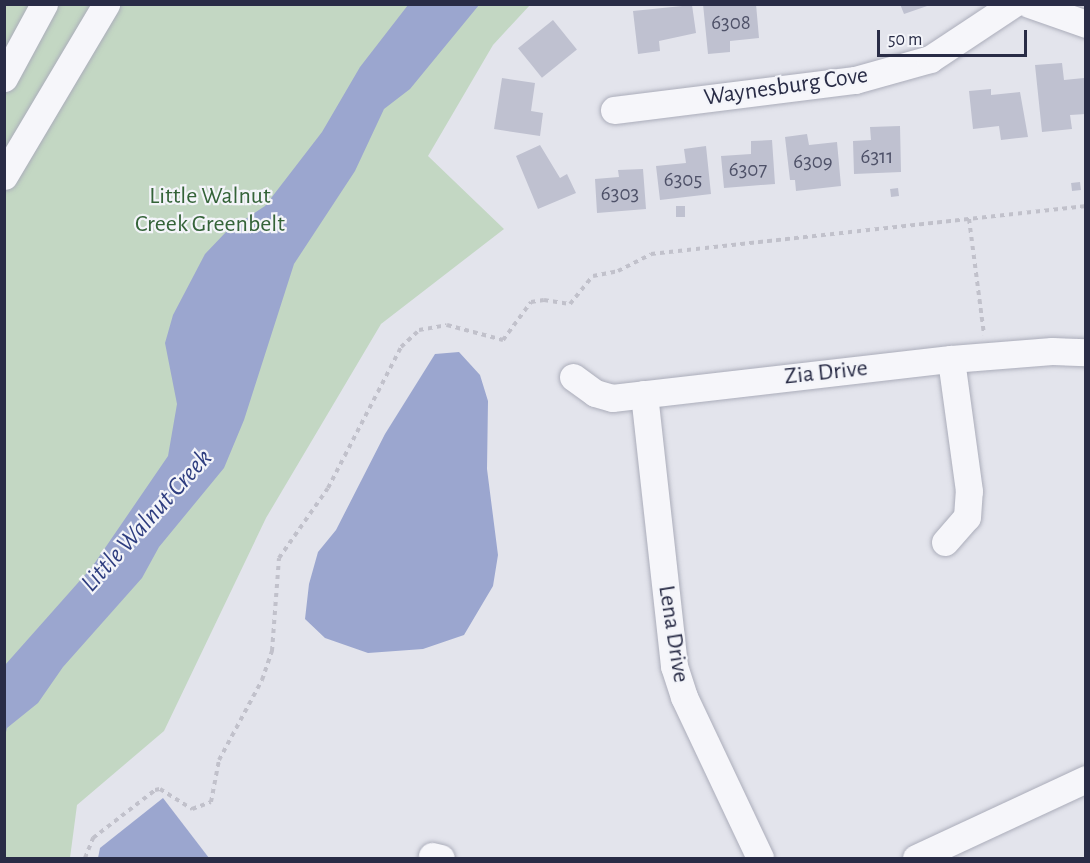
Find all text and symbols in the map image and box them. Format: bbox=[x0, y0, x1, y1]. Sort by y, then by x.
house number: 6308 bbox=[711, 10, 751, 36]
scale bar bbox=[880, 18, 1030, 56]
text: 50 m bbox=[888, 31, 922, 49]
street label: Waynesburg Cove bbox=[702, 61, 870, 113]
house number: 6311 bbox=[861, 144, 893, 170]
house number: 6309 bbox=[793, 149, 833, 175]
house number: 6307 bbox=[729, 157, 767, 183]
house number: 6305 bbox=[664, 167, 702, 193]
house number: 6303 bbox=[601, 181, 639, 207]
park label: Little Walnut Creek Greenbelt bbox=[135, 183, 285, 239]
street label: Zia Drive bbox=[783, 354, 869, 392]
water label: Little Walnut Creek bbox=[75, 443, 219, 599]
street label: Lena Drive bbox=[651, 583, 695, 685]

